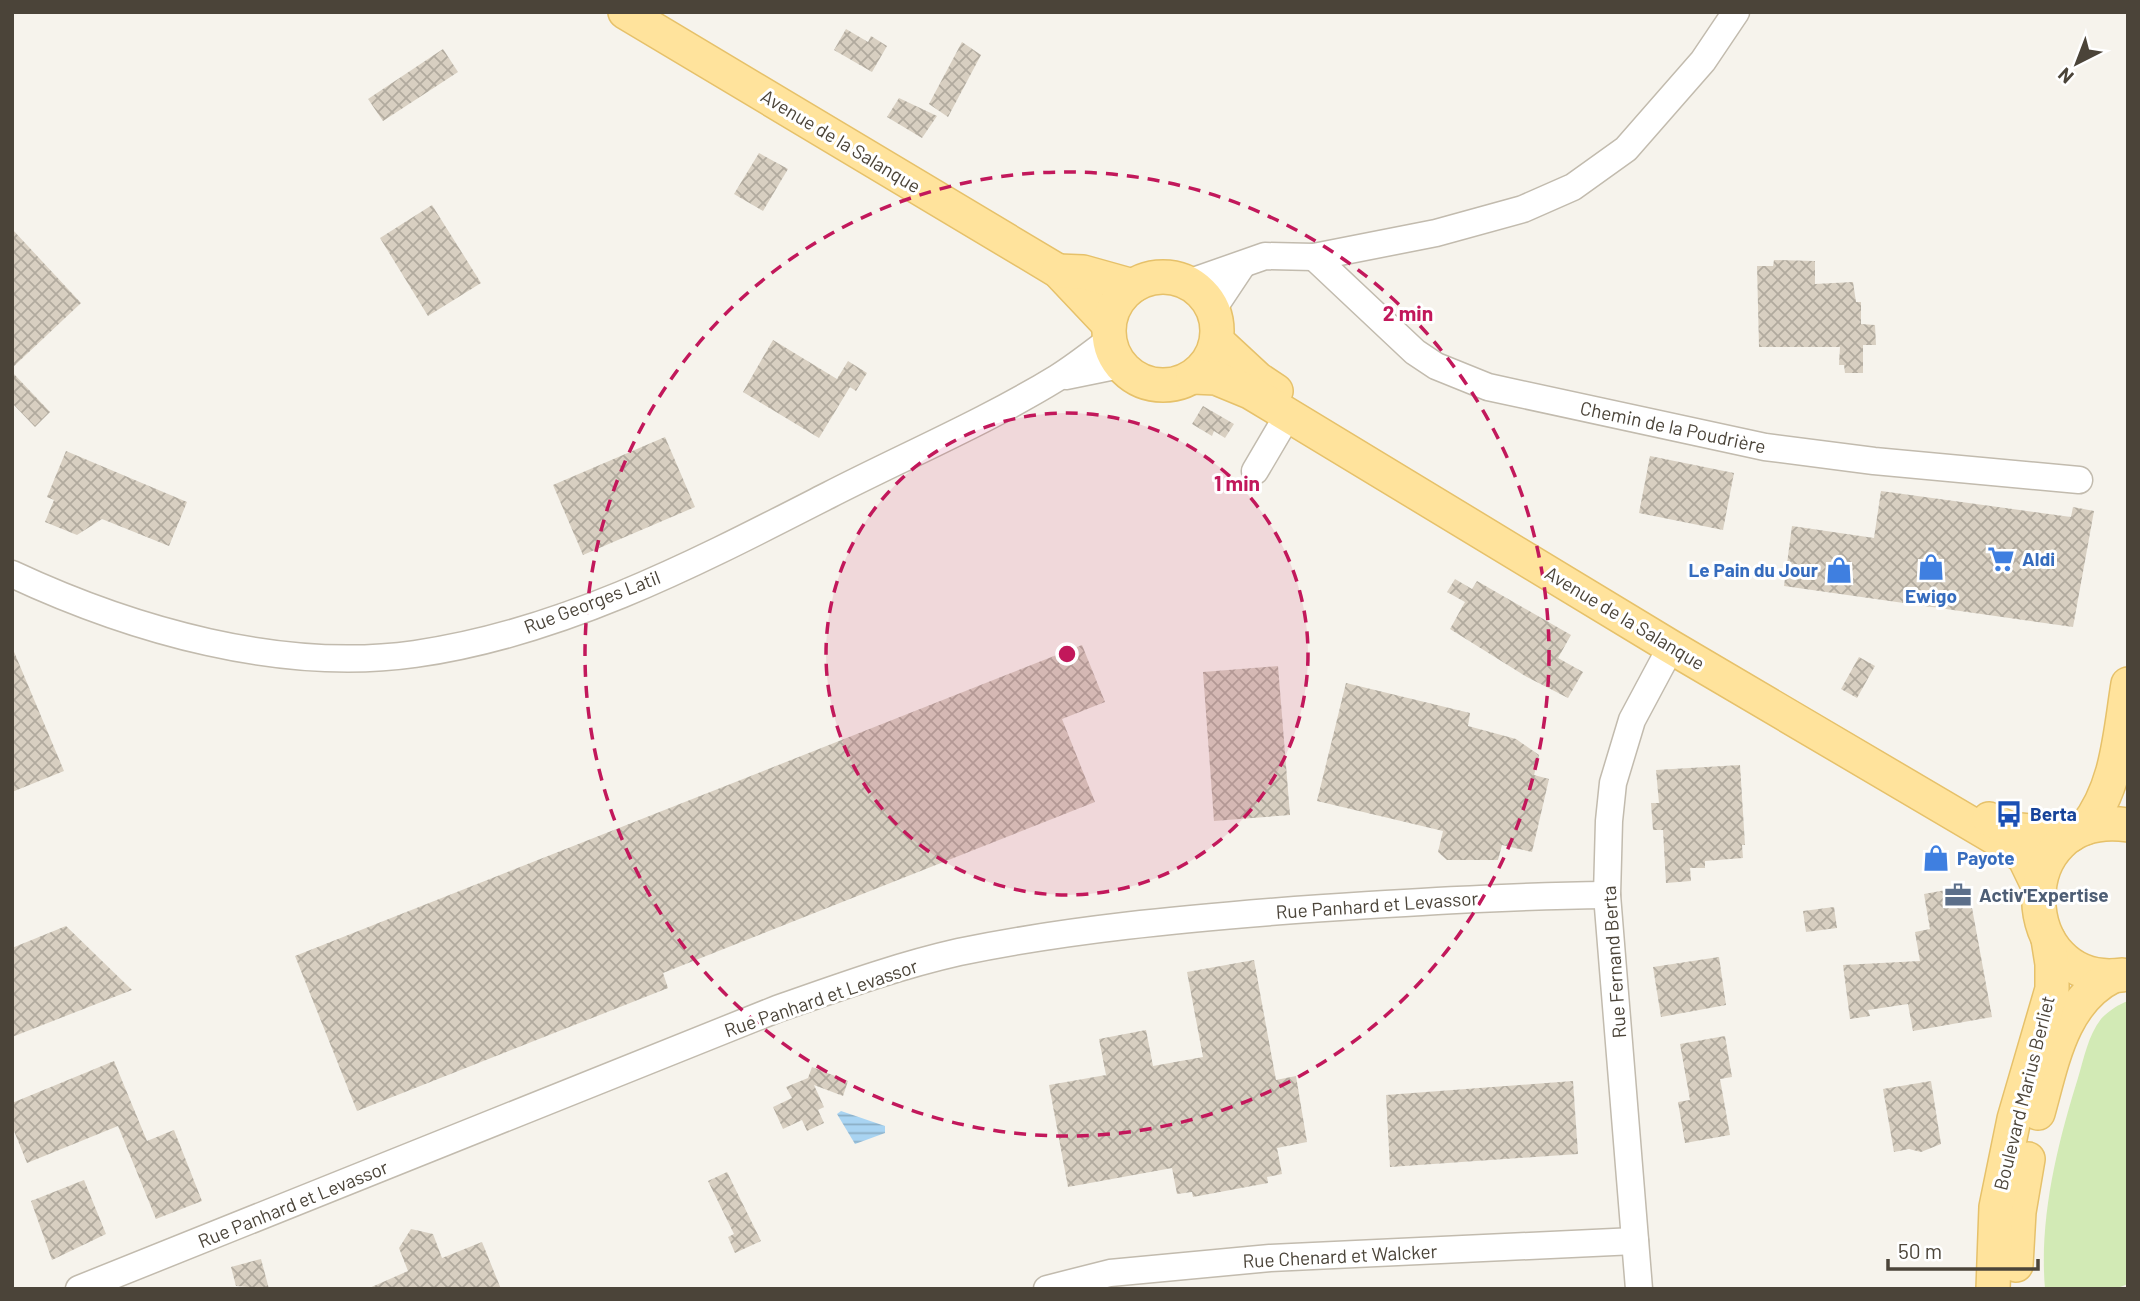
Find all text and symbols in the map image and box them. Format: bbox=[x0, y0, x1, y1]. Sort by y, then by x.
north arrow bbox=[2042, 28, 2112, 98]
text: N bbox=[2053, 63, 2078, 89]
street label: Avenue de la Salanque bbox=[757, 84, 925, 197]
text: 2 min bbox=[1383, 300, 1433, 325]
street label: Chemin de la Poudrière bbox=[1578, 396, 1768, 457]
text: 1 min bbox=[1214, 470, 1260, 495]
supermarket icon: Aldi bbox=[1986, 544, 2016, 574]
place label: Aldi bbox=[2022, 547, 2055, 570]
shop icon: Ewigo bbox=[1916, 552, 1946, 582]
shop icon: Le Pain du Jour bbox=[1824, 555, 1854, 585]
place label: Le Pain du Jour bbox=[1688, 558, 1819, 581]
street label: Avenue de la Salanque bbox=[1541, 561, 1709, 674]
street label: Rue Georges Latil bbox=[520, 565, 663, 638]
place label: Ewigo bbox=[1905, 584, 1957, 607]
centre of rings bbox=[1055, 642, 1079, 666]
bus stop icon: Berta bbox=[1994, 799, 2024, 829]
place label: Berta bbox=[2030, 802, 2077, 825]
shop icon: Payote bbox=[1921, 843, 1951, 873]
place label: Payote bbox=[1957, 846, 2015, 869]
office icon: Activ'Expertise bbox=[1943, 880, 1973, 910]
place label: Activ'Expertise bbox=[1979, 883, 2109, 906]
street label: Rue Fernand Berta bbox=[1597, 885, 1630, 1039]
street label: Rue Panhard et Levassor bbox=[1275, 886, 1479, 923]
street label: Rue Panhard et Levassor bbox=[721, 954, 921, 1041]
street label: Boulevard Marius Berliet bbox=[1988, 993, 2059, 1192]
street label: Rue Panhard et Levassor bbox=[194, 1155, 391, 1252]
scale bar bbox=[1888, 1228, 2038, 1272]
text: 50 m bbox=[1898, 1238, 1942, 1263]
street label: Rue Chenard et Walcker bbox=[1242, 1239, 1438, 1272]

